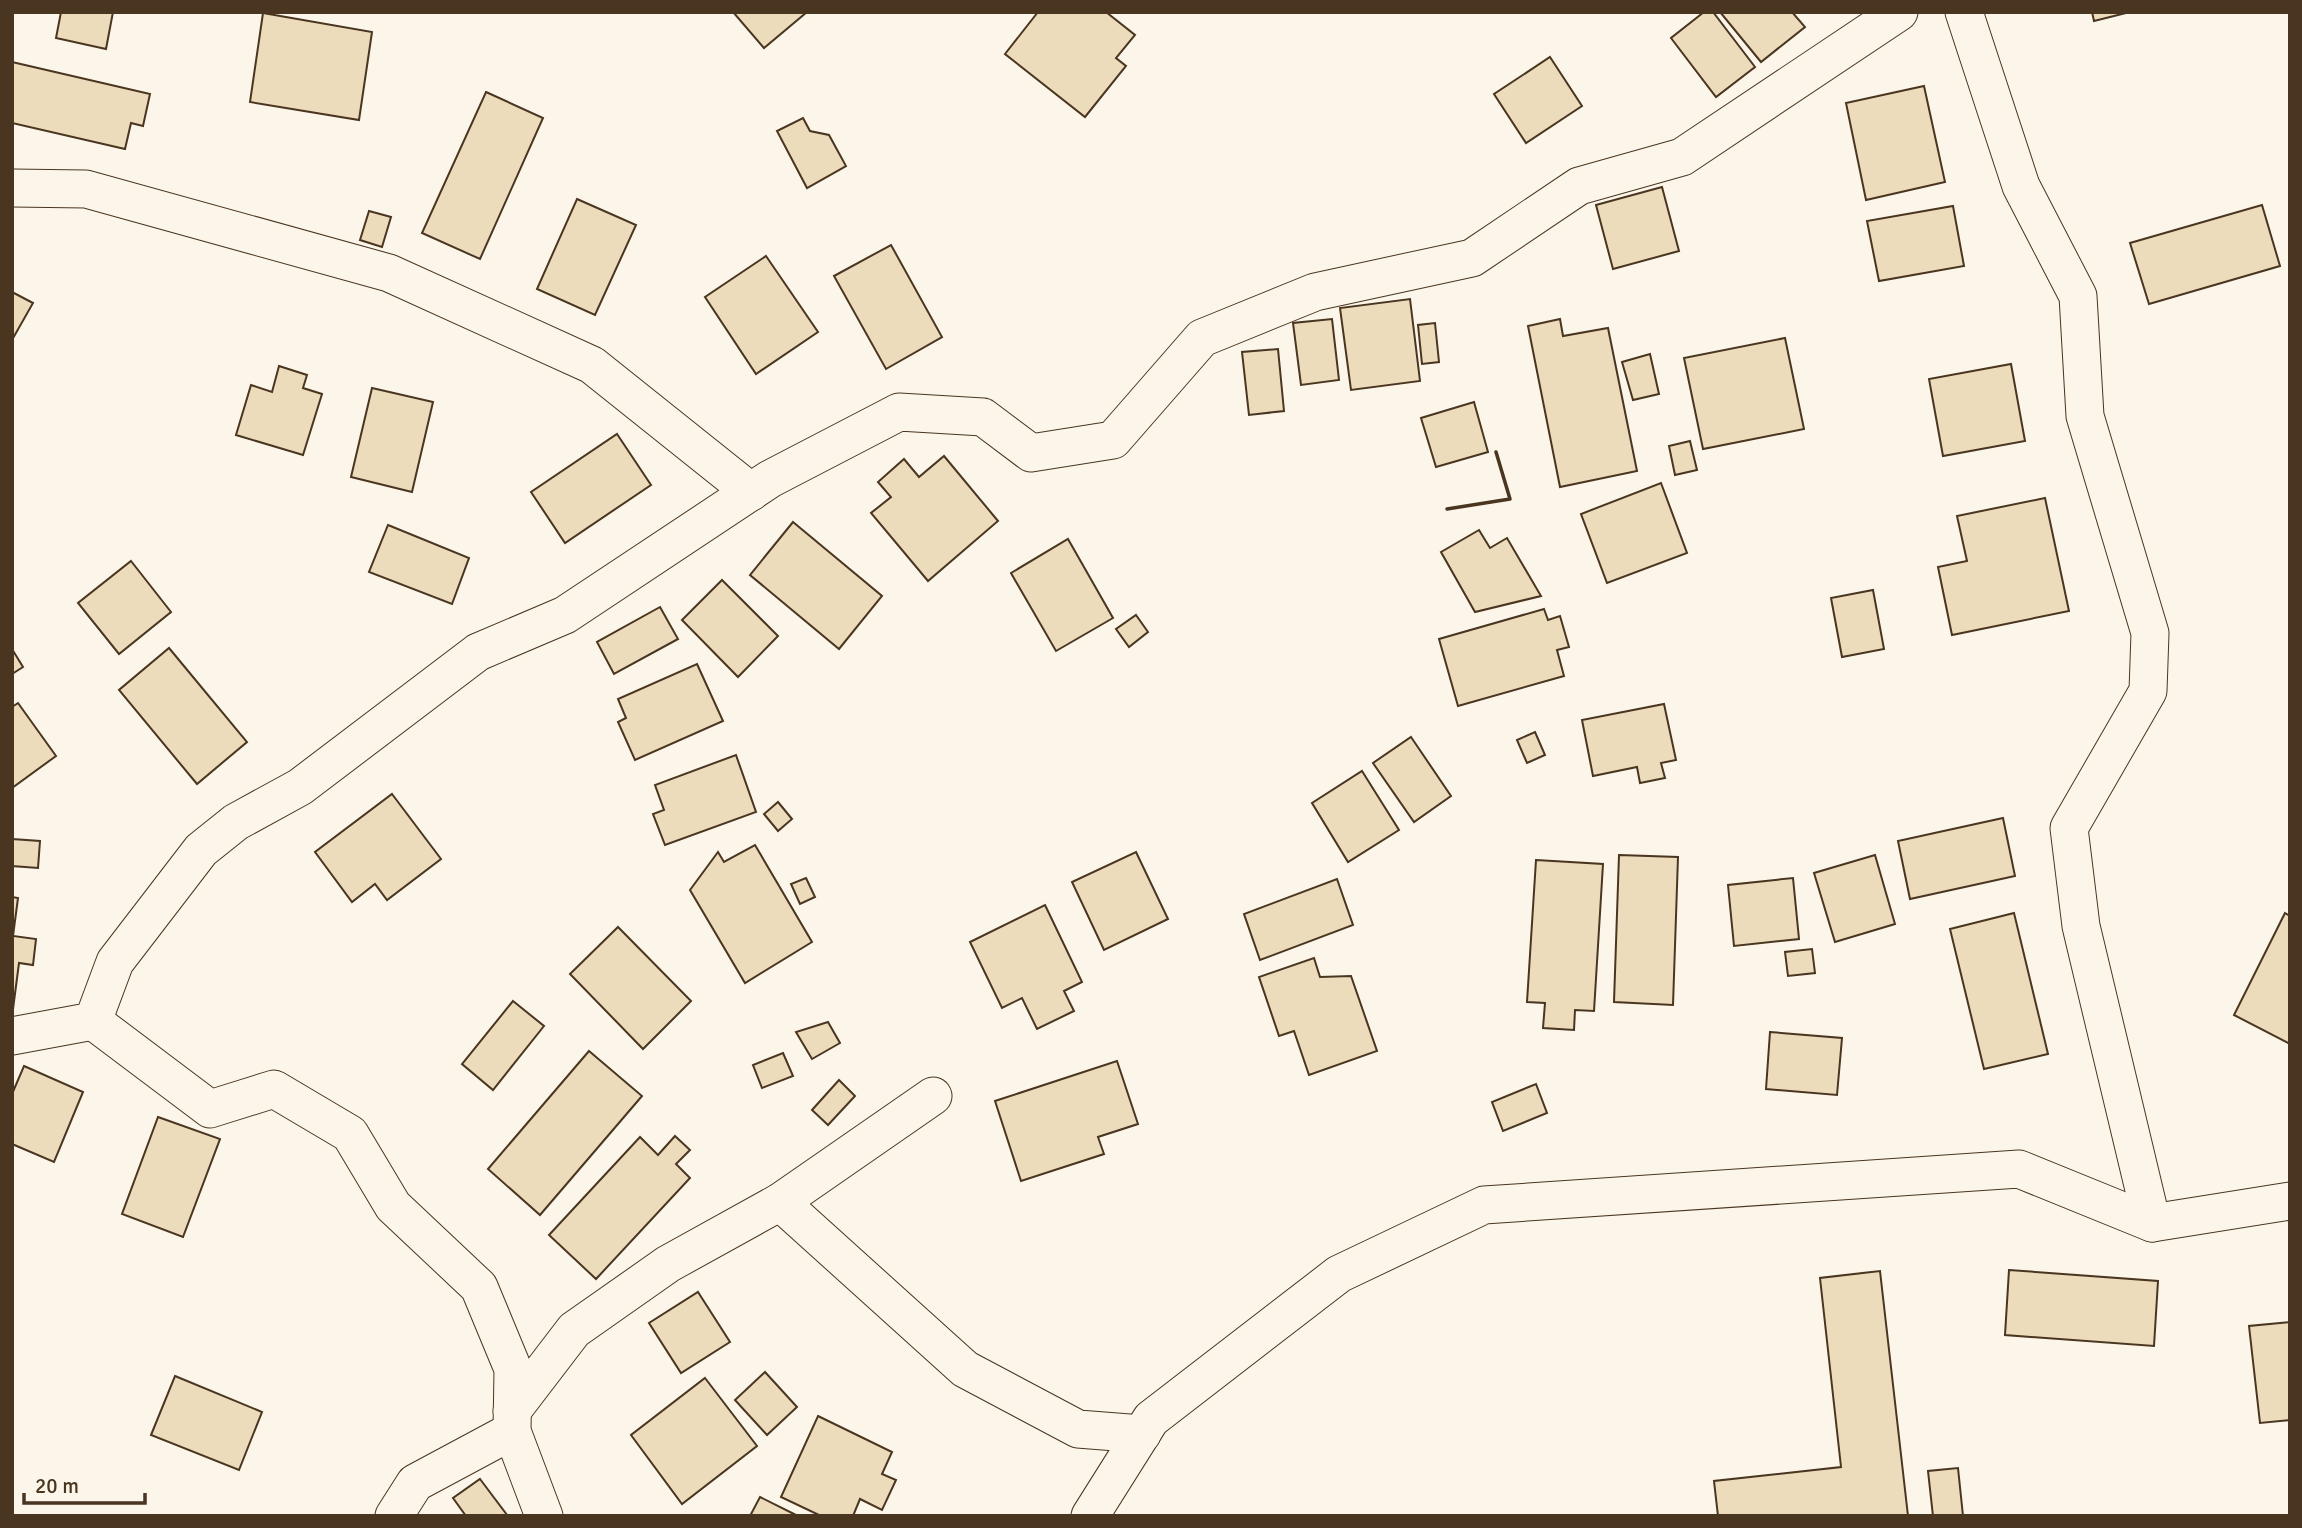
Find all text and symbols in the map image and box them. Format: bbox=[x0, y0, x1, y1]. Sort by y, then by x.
scale bar bbox=[24, 1462, 145, 1506]
text: 20 m bbox=[35, 1473, 79, 1499]

